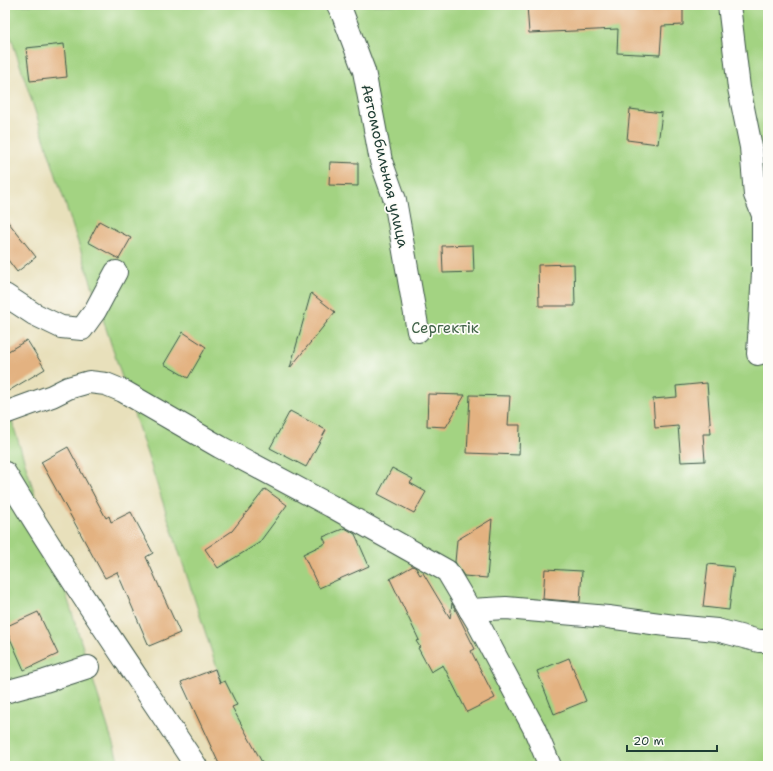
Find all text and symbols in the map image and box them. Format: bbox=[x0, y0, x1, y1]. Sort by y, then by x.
street label: Автомобильная улица bbox=[356, 82, 414, 250]
park label: Сергектік bbox=[411, 318, 479, 338]
scale bar bbox=[627, 727, 717, 753]
text: 20 m bbox=[633, 733, 664, 749]

